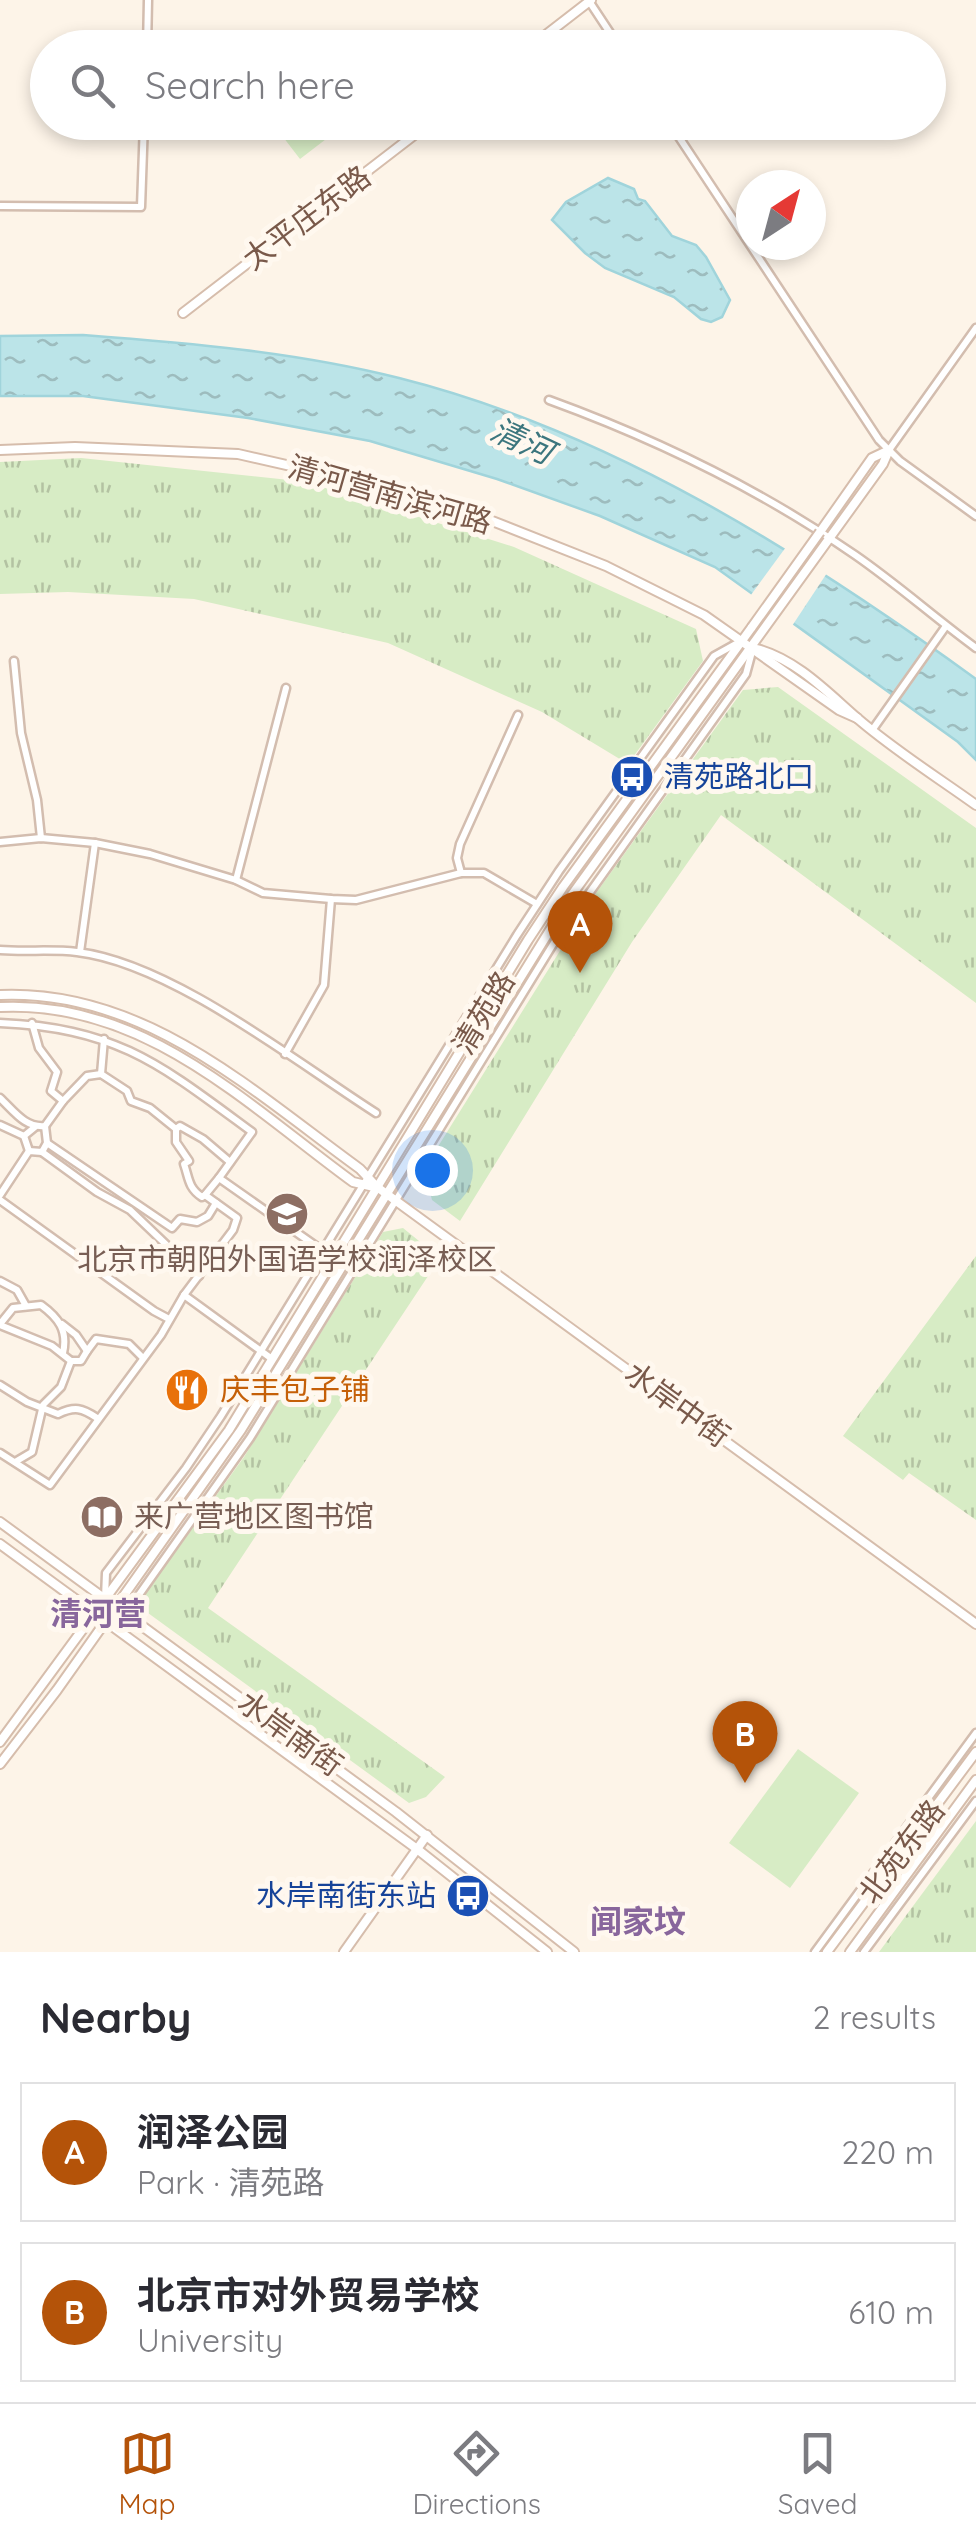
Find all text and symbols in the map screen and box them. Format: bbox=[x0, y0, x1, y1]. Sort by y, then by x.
search box bbox=[30, 30, 946, 140]
icon: search bbox=[65, 58, 120, 113]
text: Search here bbox=[145, 61, 355, 109]
street label: 太平庄东路 bbox=[235, 157, 378, 278]
north arrow bbox=[736, 170, 826, 260]
water label: 清河 bbox=[485, 408, 565, 474]
street label: 清河营南滨河路 bbox=[284, 447, 496, 541]
bus stop icon: 清苑路北口 bbox=[609, 754, 655, 800]
place label: 清苑路北口 bbox=[664, 757, 814, 795]
pin: A bbox=[548, 890, 612, 973]
street label: 清苑路 bbox=[444, 964, 523, 1061]
your location bbox=[407, 1145, 458, 1196]
school or university icon: 北京市朝阳外国语学校润泽校区 bbox=[264, 1191, 310, 1237]
place label: 北京市朝阳外国语学校润泽校区 bbox=[77, 1240, 497, 1278]
street label: 水岸中街 bbox=[618, 1354, 737, 1455]
restaurant icon: 庆丰包子铺 bbox=[164, 1367, 210, 1413]
place label: 庆丰包子铺 bbox=[220, 1370, 370, 1408]
library icon: 来广营地区图书馆 bbox=[79, 1494, 125, 1540]
place label: 来广营地区图书馆 bbox=[134, 1497, 374, 1535]
district label: 清河营 bbox=[50, 1593, 146, 1633]
street label: 水岸南街 bbox=[231, 1683, 350, 1784]
pin: B bbox=[712, 1700, 778, 1783]
street label: 北苑东路 bbox=[850, 1792, 952, 1911]
bus stop icon: 水岸南街东站 bbox=[445, 1873, 491, 1919]
place label: 水岸南街东站 bbox=[256, 1876, 436, 1914]
district label: 闻家坟 bbox=[590, 1901, 686, 1941]
text: Nearby bbox=[40, 1991, 191, 2044]
text: 2 results bbox=[813, 1997, 936, 2037]
text: 润泽公园 bbox=[137, 2108, 289, 2156]
text: A bbox=[64, 2132, 85, 2172]
text: 220 m bbox=[842, 2132, 934, 2172]
text: Park · 清苑路 bbox=[137, 2162, 324, 2202]
text: 北京市对外贸易学校 bbox=[137, 2271, 479, 2319]
text: B bbox=[64, 2292, 85, 2332]
text: 610 m bbox=[848, 2292, 934, 2332]
text: University bbox=[137, 2320, 283, 2360]
tab: Map bbox=[118, 2426, 176, 2521]
tab: Directions bbox=[412, 2426, 541, 2521]
tab: Saved bbox=[778, 2426, 858, 2521]

